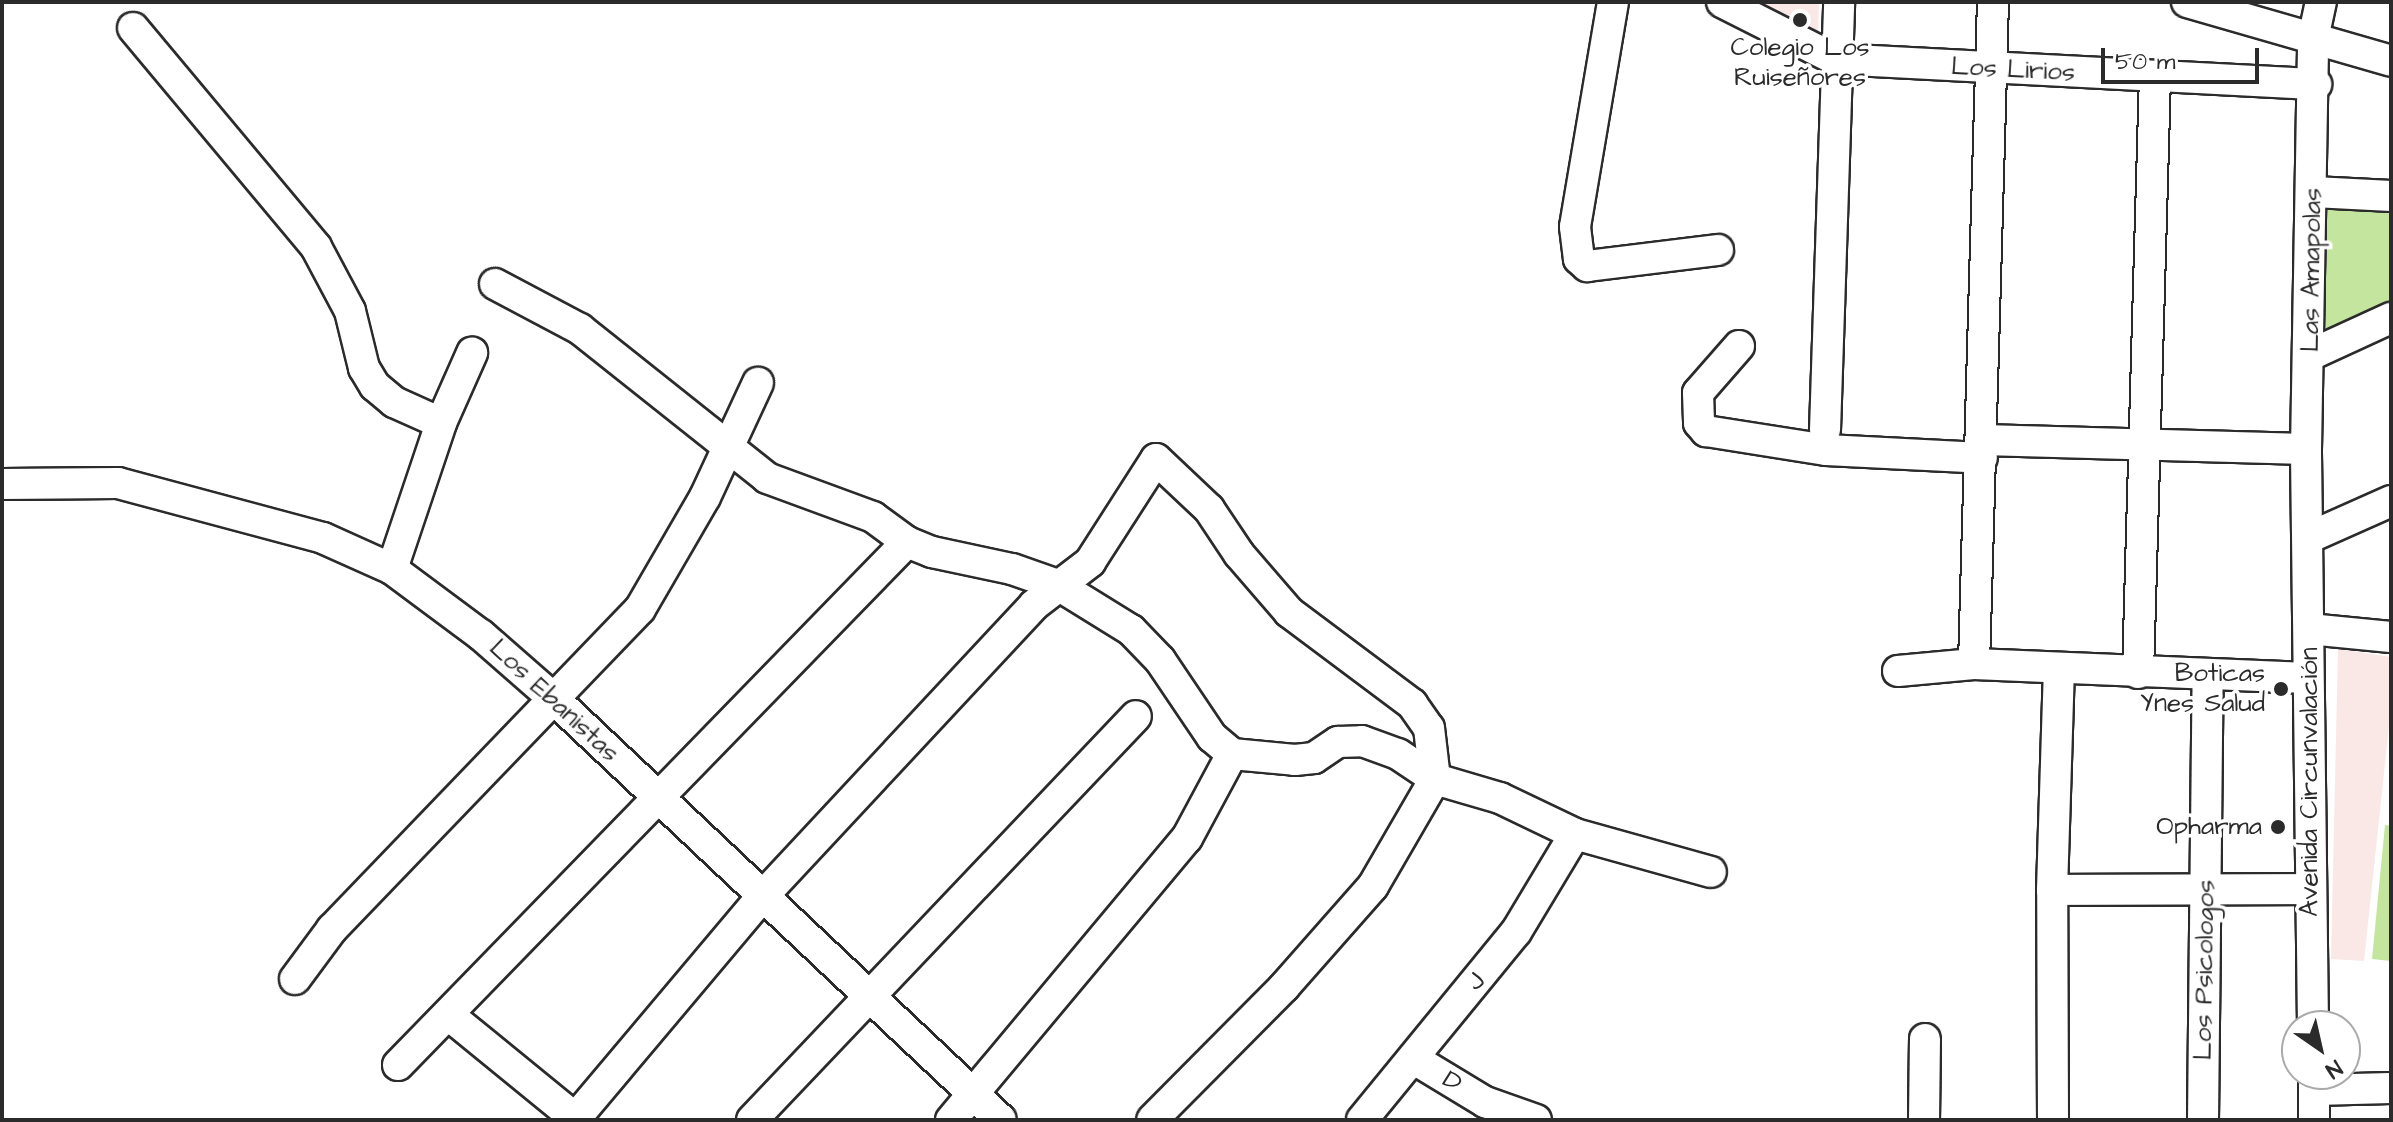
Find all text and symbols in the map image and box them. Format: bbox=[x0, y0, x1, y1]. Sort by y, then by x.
marker: Colegio Los Ruiseñores bbox=[1791, 11, 1809, 29]
place label: Colegio Los Ruiseñores bbox=[1730, 32, 1870, 94]
scale bar bbox=[2105, 32, 2263, 82]
text: 50 m bbox=[2115, 45, 2175, 79]
street label: Los Lirios bbox=[1950, 51, 2076, 89]
street label: Las Amapolas bbox=[2295, 188, 2329, 352]
street label: Los Ebanistas bbox=[483, 633, 625, 769]
street label: Avenida Circunvalación bbox=[2294, 647, 2326, 917]
place label: Boticas Ynes Salud bbox=[2140, 658, 2265, 720]
marker: Boticas Ynes Salud bbox=[2272, 680, 2290, 698]
place label: Opharma bbox=[2156, 811, 2262, 843]
marker: Opharma bbox=[2269, 818, 2287, 836]
street label: Los Psicologos bbox=[2188, 879, 2222, 1061]
street label: J bbox=[1460, 967, 1492, 997]
north arrow bbox=[2281, 1010, 2361, 1090]
text: N bbox=[2319, 1052, 2348, 1085]
street label: D bbox=[1437, 1064, 1467, 1100]

